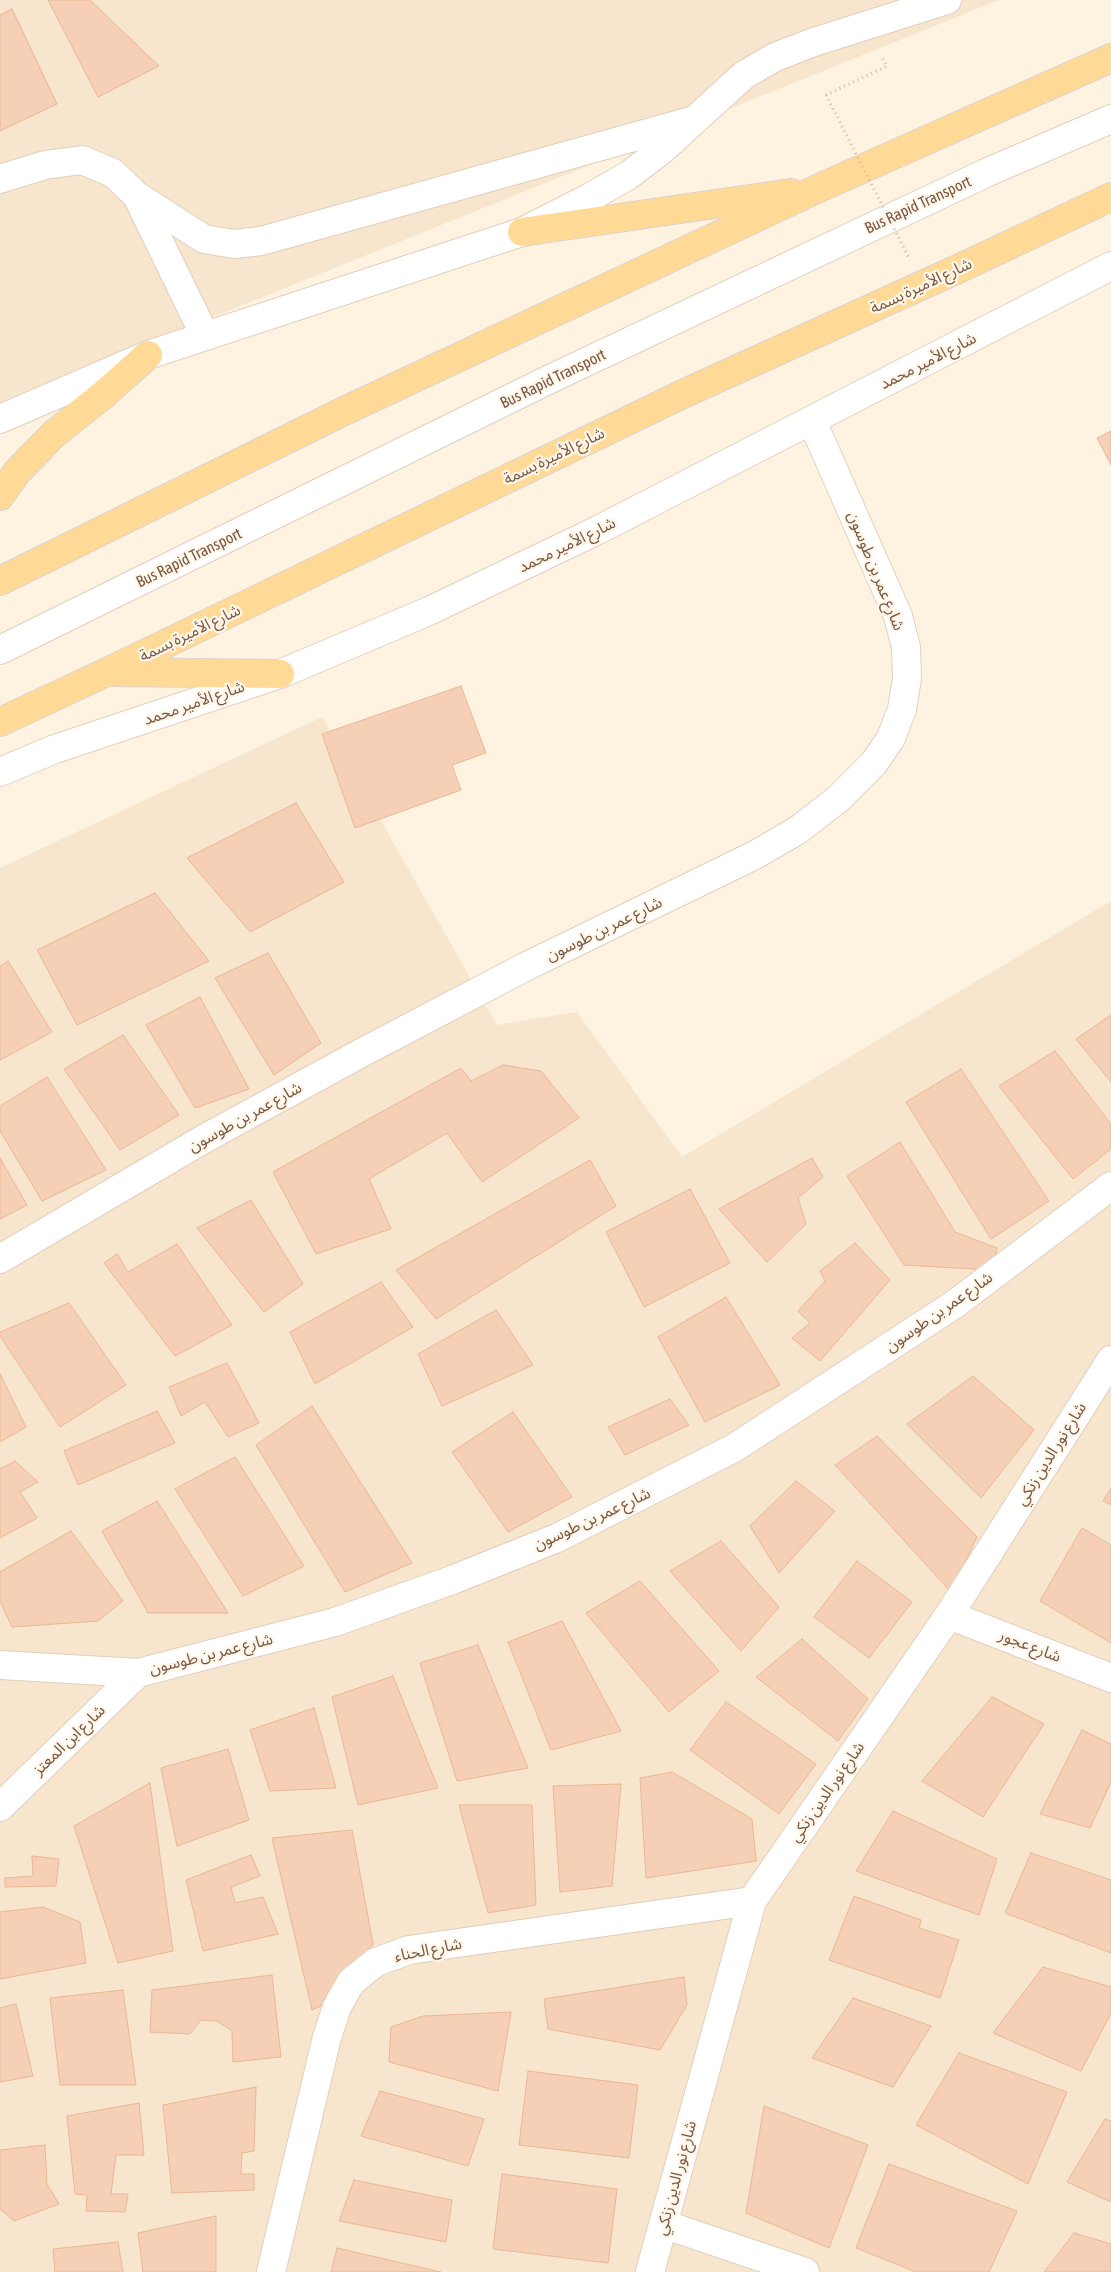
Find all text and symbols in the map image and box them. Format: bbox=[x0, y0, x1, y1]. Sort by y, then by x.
street label: Bus Rapid Transport bbox=[862, 172, 974, 238]
street label: شارع الأميرة بسمة bbox=[867, 254, 975, 318]
street label: شارع الأمير محمد bbox=[877, 328, 979, 394]
street label: Bus Rapid Transport bbox=[497, 345, 609, 413]
street label: شارع الأميرة بسمة bbox=[500, 423, 608, 489]
street label: شارع عمر بن طوسون bbox=[843, 509, 909, 633]
street label: شارع الأمير محمد bbox=[515, 513, 619, 577]
street label: Bus Rapid Transport bbox=[133, 524, 245, 592]
street label: شارع الأميرة بسمة bbox=[136, 600, 244, 666]
street label: شارع الأمير محمد bbox=[141, 677, 247, 729]
street label: شارع عمر بن طوسون bbox=[543, 893, 665, 965]
street label: شارع عمر بن طوسون bbox=[185, 1078, 305, 1156]
street label: شارع عمر بن طوسون bbox=[882, 1268, 996, 1356]
street label: شارع نور الدين زنكي bbox=[1012, 1399, 1090, 1509]
street label: شارع عمر بن طوسون bbox=[530, 1484, 654, 1554]
street label: شارع عجور bbox=[996, 1625, 1064, 1667]
street label: شارع عمر بن طوسون bbox=[147, 1629, 275, 1679]
street label: شارع ابن المعتز bbox=[29, 1701, 109, 1779]
street label: شارع نور الدين زنكي bbox=[785, 1738, 869, 1846]
street label: شارع الحناء bbox=[393, 1934, 463, 1966]
street label: شارع نور الدين زنكي bbox=[651, 2119, 701, 2237]

